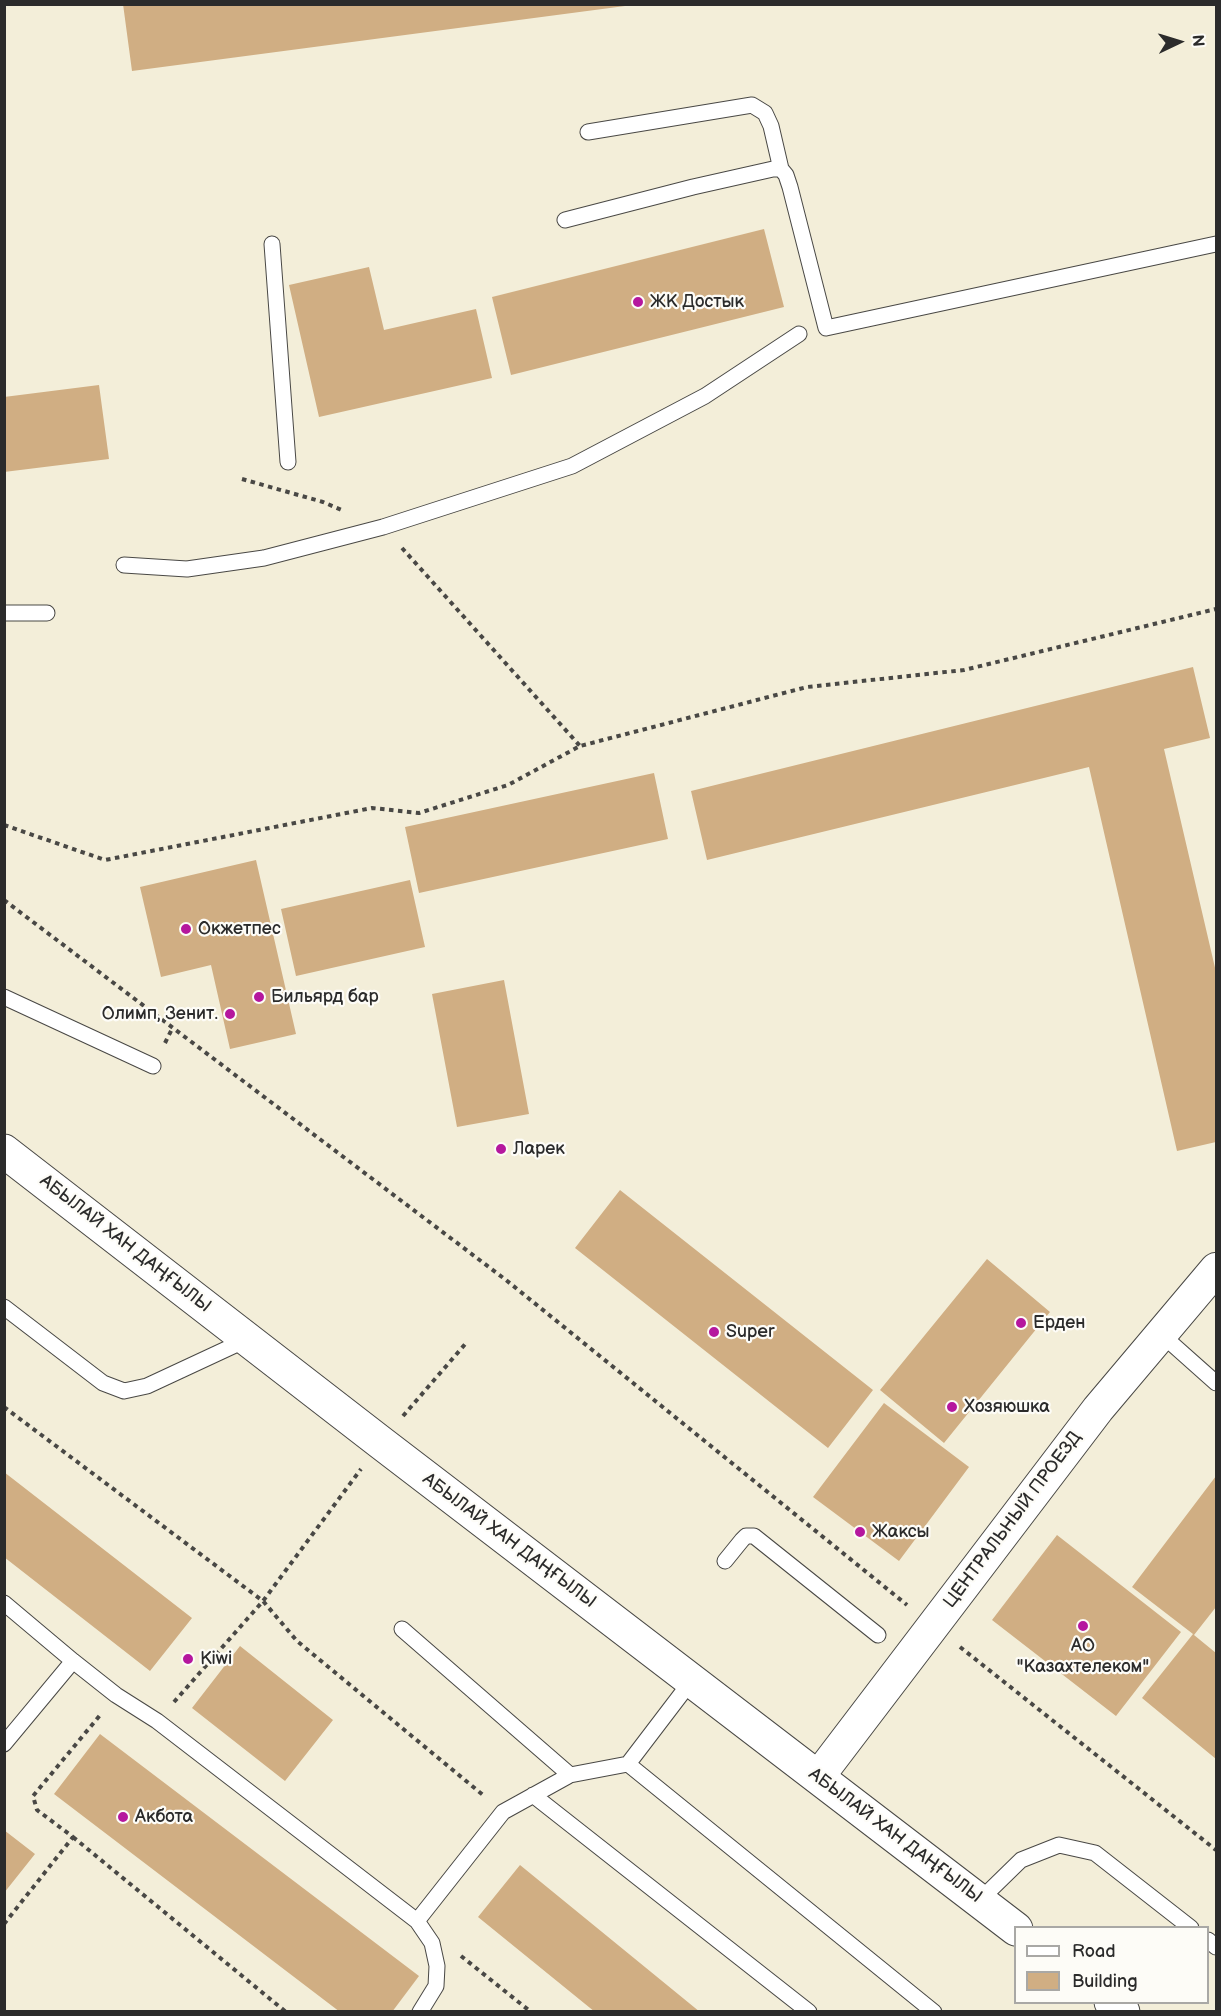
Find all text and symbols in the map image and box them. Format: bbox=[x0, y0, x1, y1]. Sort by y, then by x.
north arrow bbox=[1149, 12, 1209, 72]
text: N bbox=[1188, 34, 1207, 47]
place label: ЖК Достык bbox=[650, 291, 744, 313]
marker: ЖК Достык bbox=[631, 295, 645, 309]
place label: Окжетпес bbox=[198, 918, 281, 940]
marker: Окжетпес bbox=[179, 922, 193, 936]
place label: Бильярд бар bbox=[271, 986, 379, 1008]
marker: Бильярд бар bbox=[252, 990, 266, 1004]
place label: Олимп, Зенит. bbox=[102, 1003, 218, 1025]
marker: Олимп, Зенит. bbox=[223, 1007, 237, 1021]
place label: Ларек bbox=[513, 1138, 565, 1160]
marker: Ларек bbox=[494, 1142, 508, 1156]
street label: АБЫЛАЙ ХАН ДАҢҒЫЛЫ bbox=[35, 1170, 215, 1318]
place label: Ерден bbox=[1033, 1312, 1086, 1334]
marker: Ерден bbox=[1014, 1316, 1028, 1330]
place label: Super bbox=[726, 1321, 775, 1343]
marker: Super bbox=[707, 1325, 721, 1339]
place label: Хозяюшка bbox=[964, 1396, 1050, 1418]
marker: Хозяюшка bbox=[945, 1400, 959, 1414]
street label: ЦЕНТРАЛЬНЫЙ ПРОЕЗД bbox=[940, 1427, 1086, 1613]
street label: АБЫЛАЙ ХАН ДАҢҒЫЛЫ bbox=[418, 1469, 600, 1613]
place label: Жаксы bbox=[872, 1521, 929, 1543]
marker: Жаксы bbox=[853, 1525, 867, 1539]
marker: АО "Казахтелеком" bbox=[1076, 1619, 1090, 1633]
place label: АО "Казахтелеком" bbox=[1017, 1635, 1149, 1678]
place label: Kiwi bbox=[200, 1648, 232, 1670]
marker: Kiwi bbox=[181, 1652, 195, 1666]
street label: АБЫЛАЙ ХАН ДАҢҒЫЛЫ bbox=[804, 1764, 986, 1908]
place label: Акбота bbox=[135, 1806, 193, 1828]
marker: Акбота bbox=[116, 1810, 130, 1824]
legend bbox=[1014, 1926, 1209, 2004]
text: Road bbox=[1072, 1941, 1116, 1962]
text: Building bbox=[1072, 1971, 1138, 1992]

